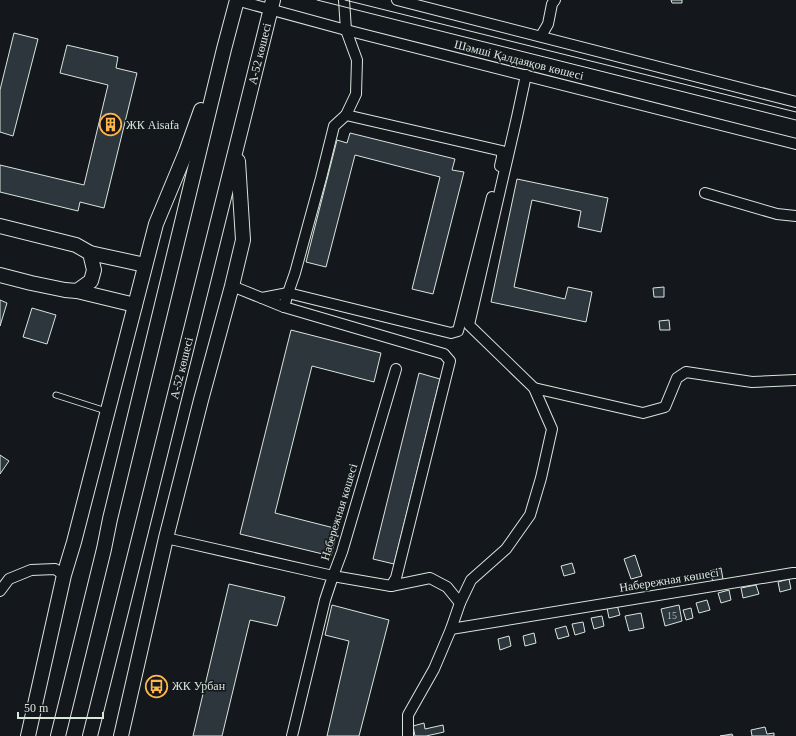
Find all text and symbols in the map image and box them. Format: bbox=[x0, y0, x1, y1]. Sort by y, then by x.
street label: А-52 көшесі bbox=[245, 21, 274, 86]
street label: Шәмші Қалдаяқов көшесі bbox=[453, 37, 586, 83]
building icon: ЖК Aisafa bbox=[98, 112, 124, 138]
place label: ЖК Aisafa bbox=[126, 118, 180, 132]
street label: А-52 көшесі bbox=[167, 335, 196, 400]
street label: Набережная көшесі bbox=[318, 461, 361, 562]
street label: Набережная көшесі bbox=[618, 565, 720, 595]
house number: 15 bbox=[667, 610, 677, 621]
bus stop icon: ЖК Урбан bbox=[143, 673, 169, 699]
place label: ЖК Урбан bbox=[172, 679, 226, 693]
scale bar bbox=[18, 694, 103, 720]
text: 50 m bbox=[24, 701, 49, 715]

